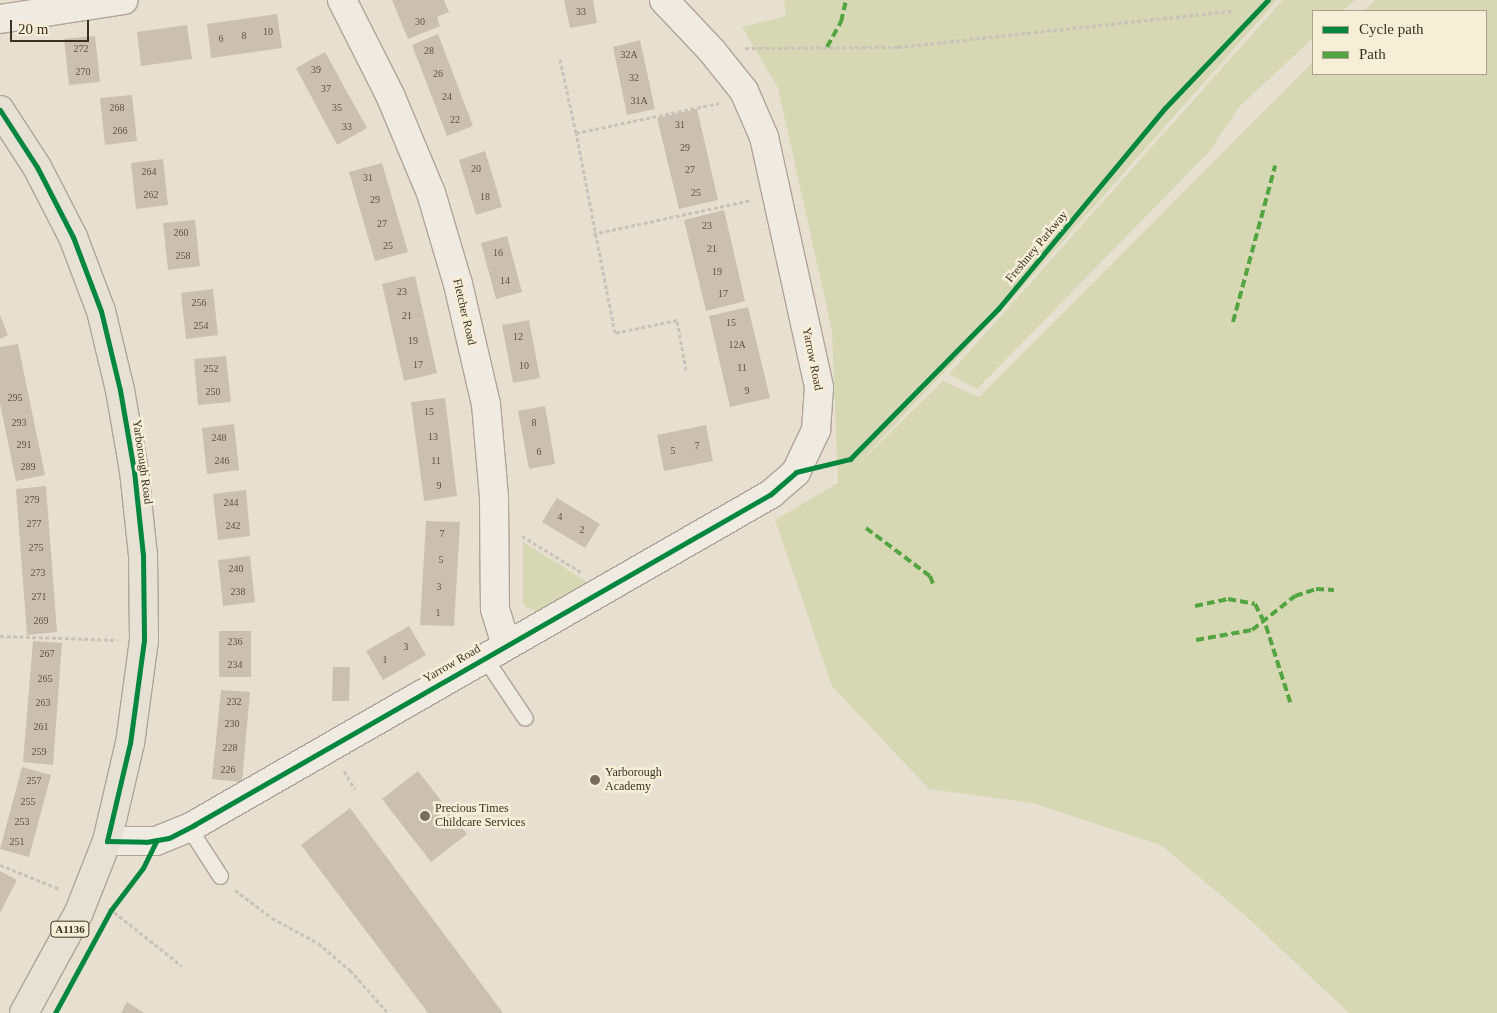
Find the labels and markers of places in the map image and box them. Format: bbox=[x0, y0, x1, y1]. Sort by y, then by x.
place label: Yarborough Academy bbox=[605, 766, 662, 794]
marker: Yarborough Academy bbox=[589, 774, 601, 786]
place label: Precious Times Childcare Services bbox=[435, 802, 525, 830]
marker: Precious Times Childcare Services bbox=[419, 810, 431, 822]

